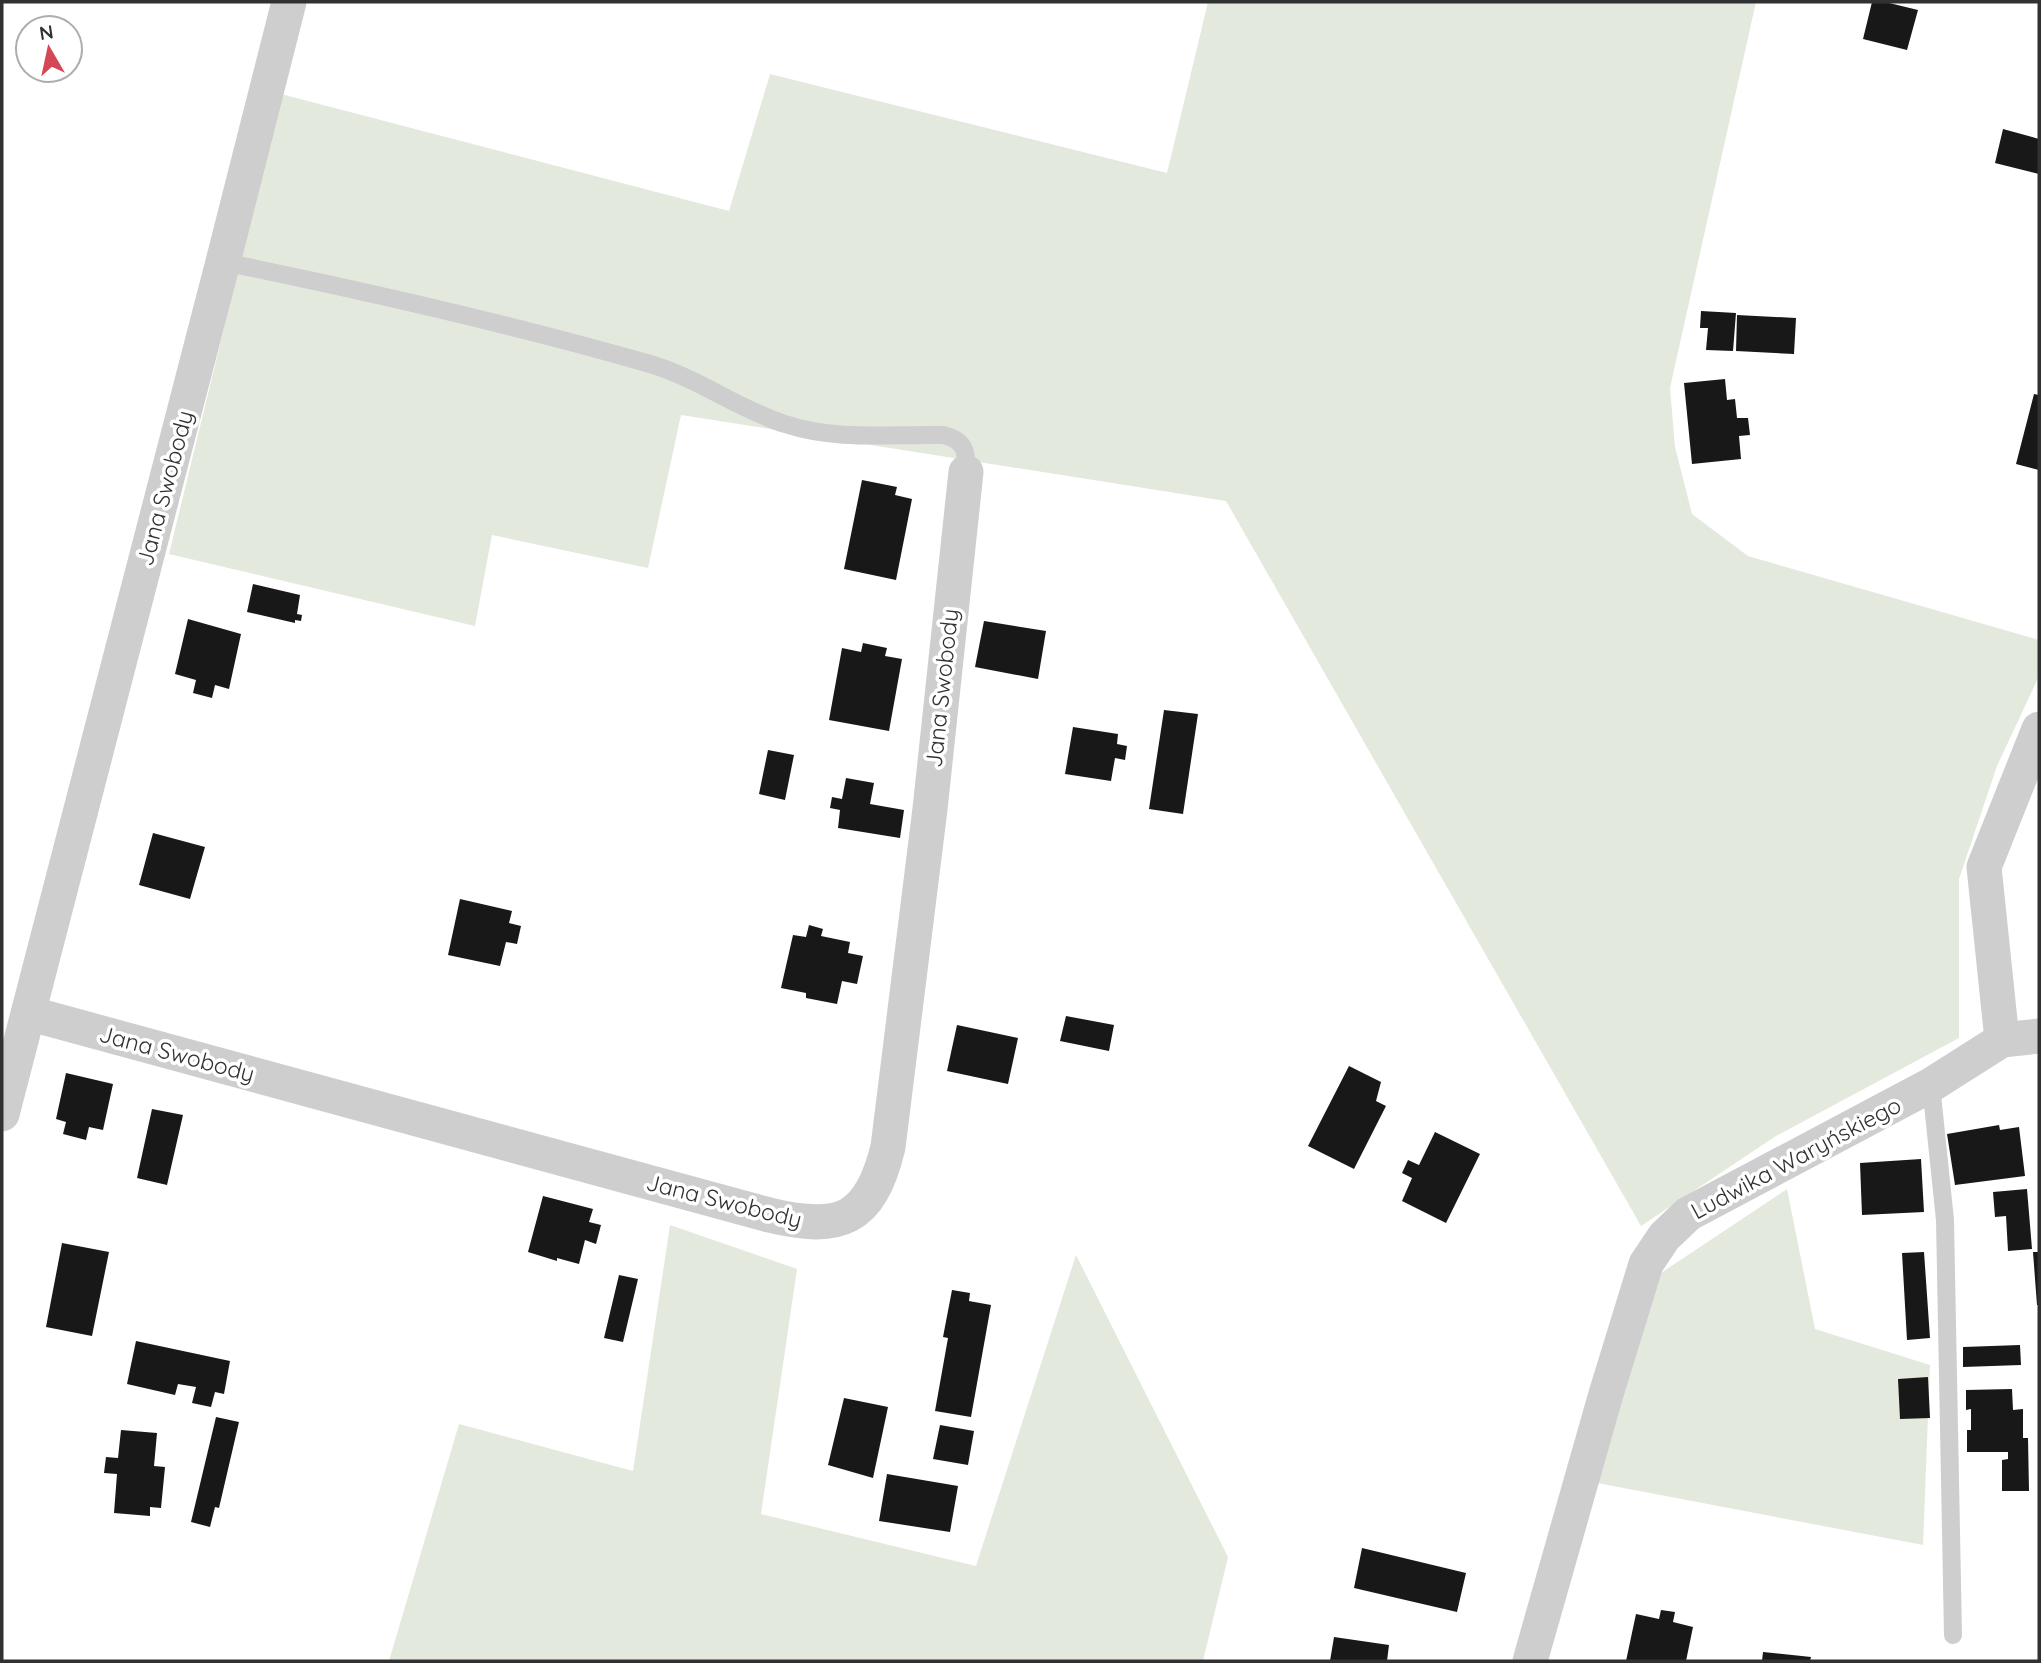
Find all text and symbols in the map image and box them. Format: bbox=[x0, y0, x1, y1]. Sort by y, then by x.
north arrow bbox=[14, 14, 84, 84]
text: N bbox=[38, 19, 55, 45]
street label: Jana Swobody bbox=[130, 407, 199, 569]
street label: Jana Swobody bbox=[919, 607, 964, 769]
street label: Jana Swobody bbox=[96, 1019, 258, 1088]
street label: Ludwika Waryńskiego bbox=[1686, 1090, 1906, 1225]
street label: Jana Swobody bbox=[643, 1167, 805, 1234]

